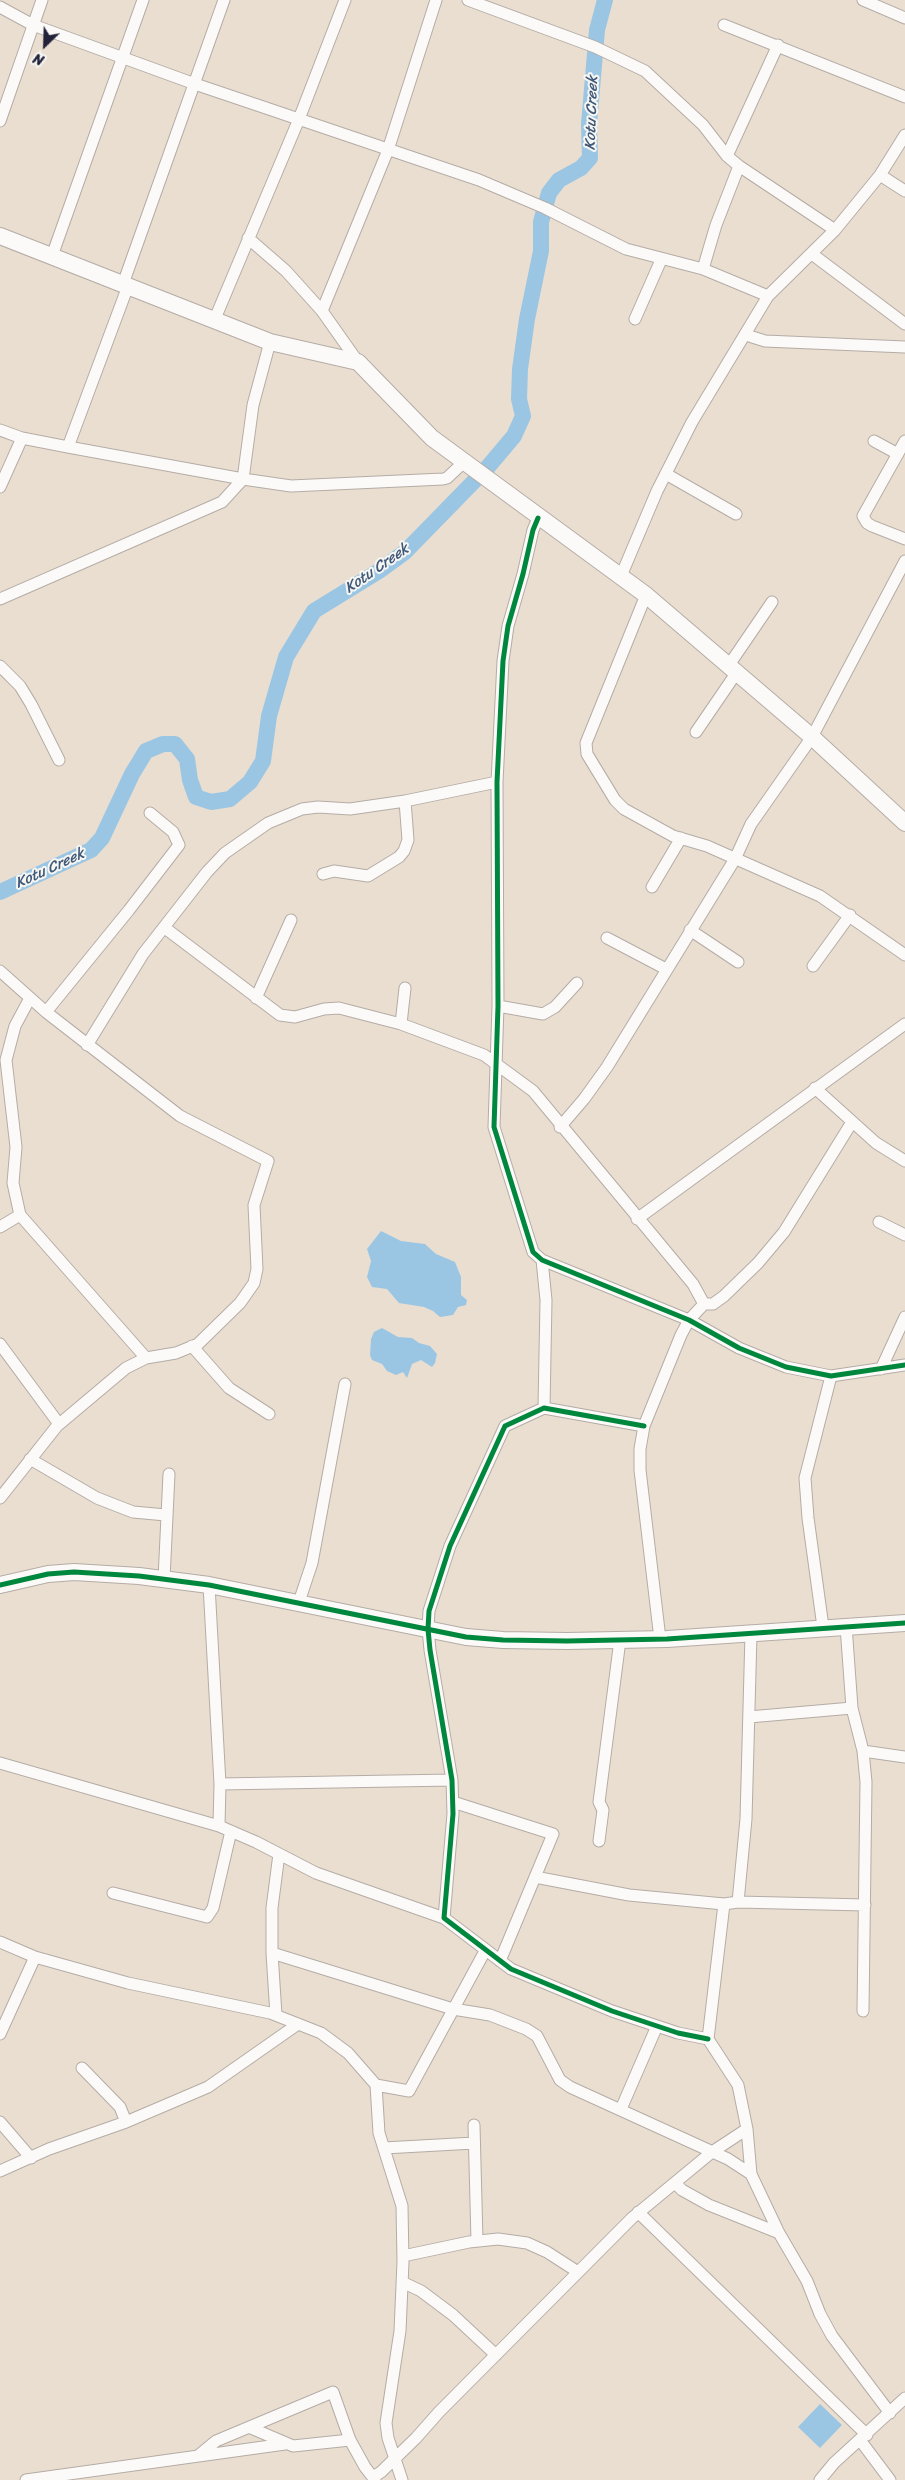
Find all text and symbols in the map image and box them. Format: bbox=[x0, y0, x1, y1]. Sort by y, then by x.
north arrow bbox=[20, 20, 70, 70]
text: N bbox=[29, 46, 48, 73]
water label: Kotu Creek bbox=[582, 76, 602, 150]
water label: Kotu Creek bbox=[341, 540, 413, 598]
water label: Kotu Creek bbox=[13, 845, 87, 893]

